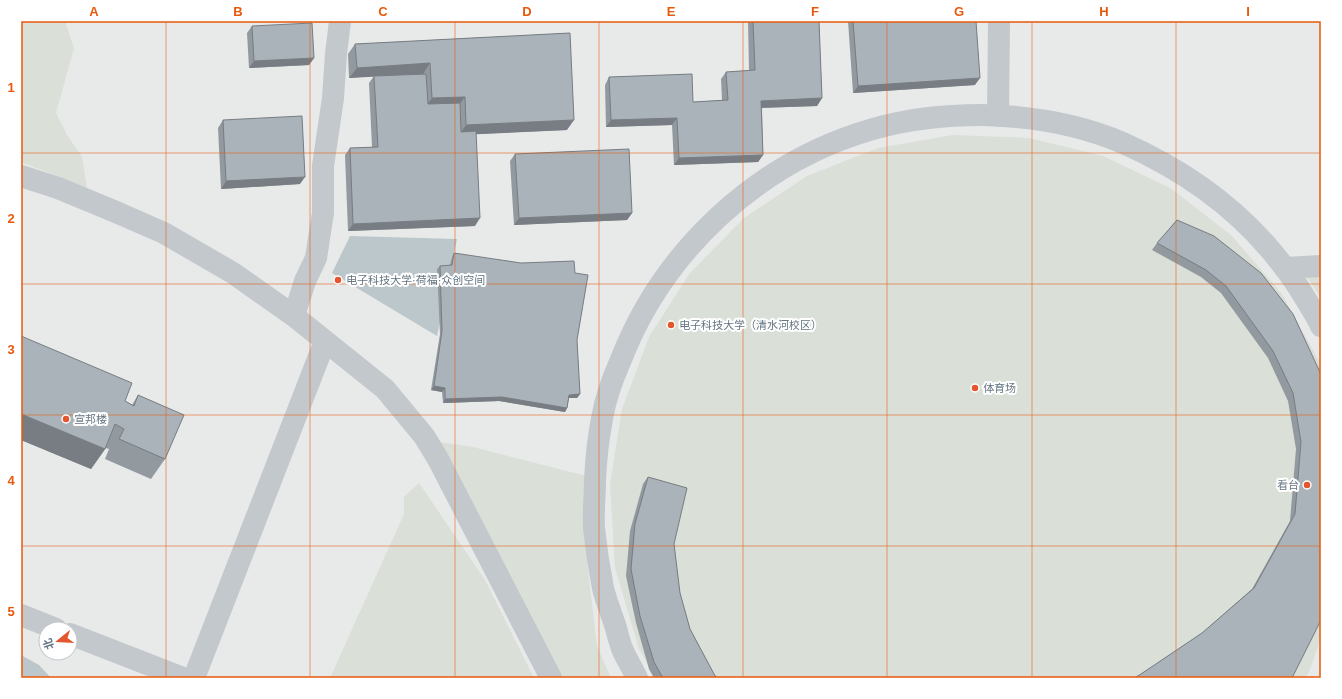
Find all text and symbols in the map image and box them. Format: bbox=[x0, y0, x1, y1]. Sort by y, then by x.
text: A bbox=[89, 4, 99, 19]
text: B bbox=[233, 4, 243, 19]
text: C bbox=[378, 4, 388, 19]
text: D bbox=[522, 4, 532, 19]
text: E bbox=[667, 4, 676, 19]
text: F bbox=[811, 4, 819, 19]
text: G bbox=[954, 4, 964, 19]
text: H bbox=[1099, 4, 1109, 19]
text: I bbox=[1246, 4, 1250, 19]
text: 1 bbox=[7, 80, 15, 95]
text: 2 bbox=[7, 211, 15, 226]
place label: 电子科技大学·荷福·众创空间 bbox=[346, 274, 485, 286]
marker: 电子科技大学·荷福·众创空间 bbox=[333, 275, 343, 285]
place label: 电子科技大学（清水河校区） bbox=[679, 319, 822, 331]
marker: 电子科技大学（清水河校区） bbox=[666, 320, 676, 330]
text: 3 bbox=[7, 342, 15, 357]
place label: 体育场 bbox=[983, 382, 1016, 394]
marker: 体育场 bbox=[970, 383, 980, 393]
place label: 宣邦楼 bbox=[74, 413, 107, 425]
marker: 宣邦楼 bbox=[61, 414, 71, 424]
text: 4 bbox=[7, 473, 15, 488]
place label: 看台 bbox=[1277, 479, 1299, 491]
marker: 看台 bbox=[1302, 480, 1312, 490]
text: 5 bbox=[7, 604, 15, 619]
north arrow bbox=[38, 621, 78, 661]
text: 北 bbox=[41, 637, 56, 651]

